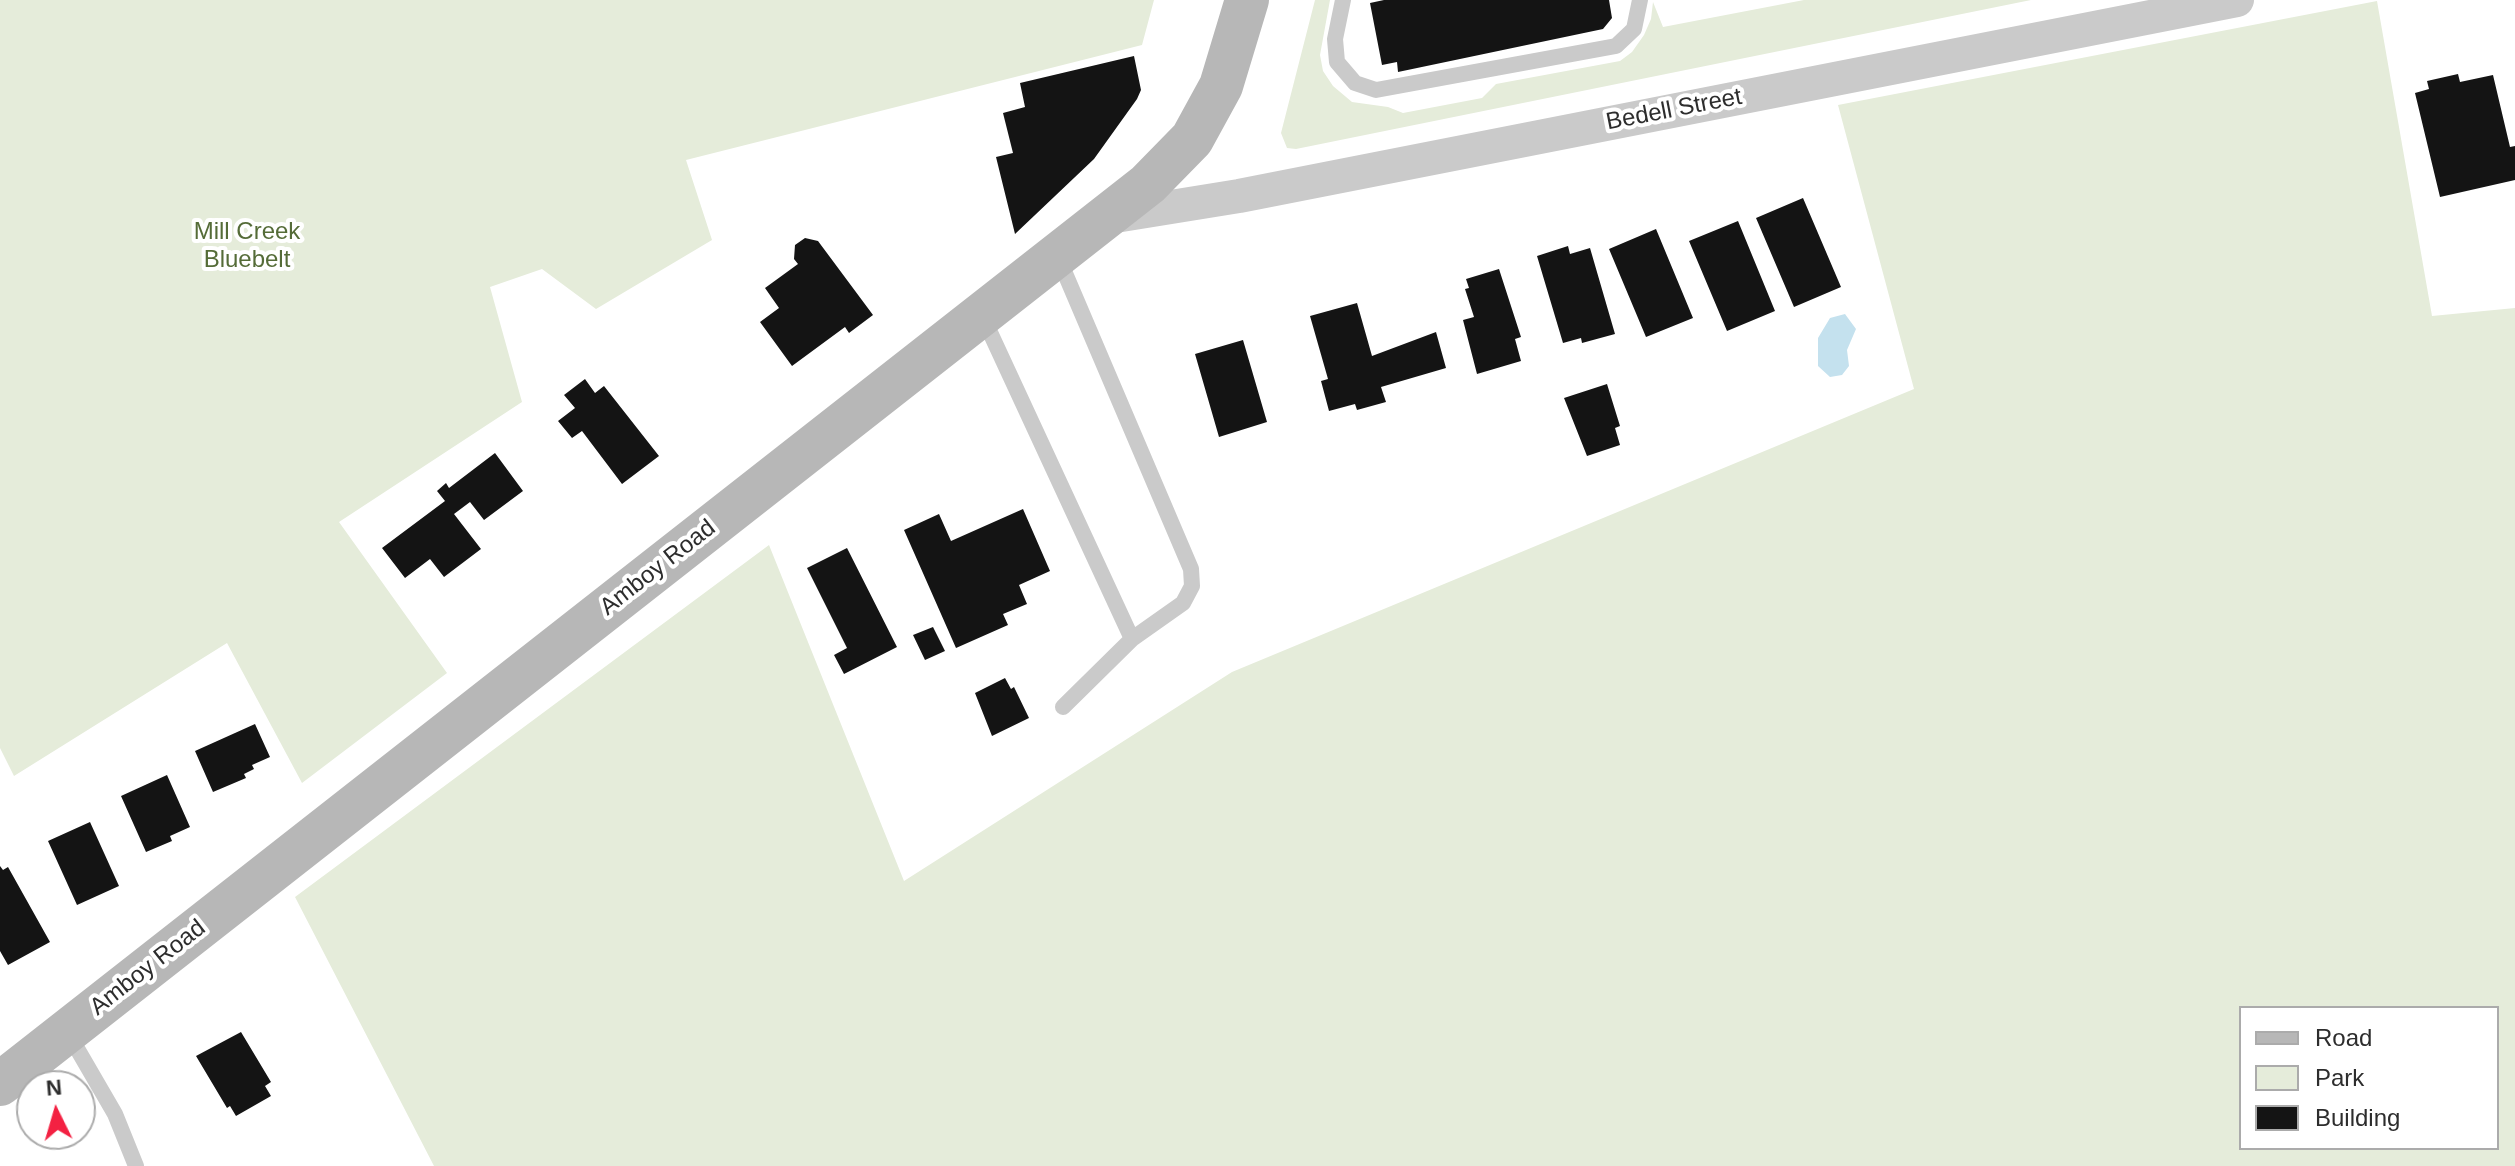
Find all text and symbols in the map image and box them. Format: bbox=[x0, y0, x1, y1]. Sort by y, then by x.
street label: Bedell Street bbox=[1604, 83, 1744, 137]
park label: Mill Creek Bluebelt bbox=[194, 218, 300, 274]
street label: Amboy Road bbox=[594, 514, 722, 622]
street label: Amboy Road bbox=[84, 914, 212, 1022]
legend bbox=[2239, 1006, 2499, 1150]
text: Road bbox=[2315, 1024, 2372, 1051]
text: Park bbox=[2315, 1064, 2364, 1091]
north arrow bbox=[16, 1070, 96, 1150]
text: N bbox=[45, 1074, 63, 1101]
text: Building bbox=[2315, 1104, 2400, 1131]

